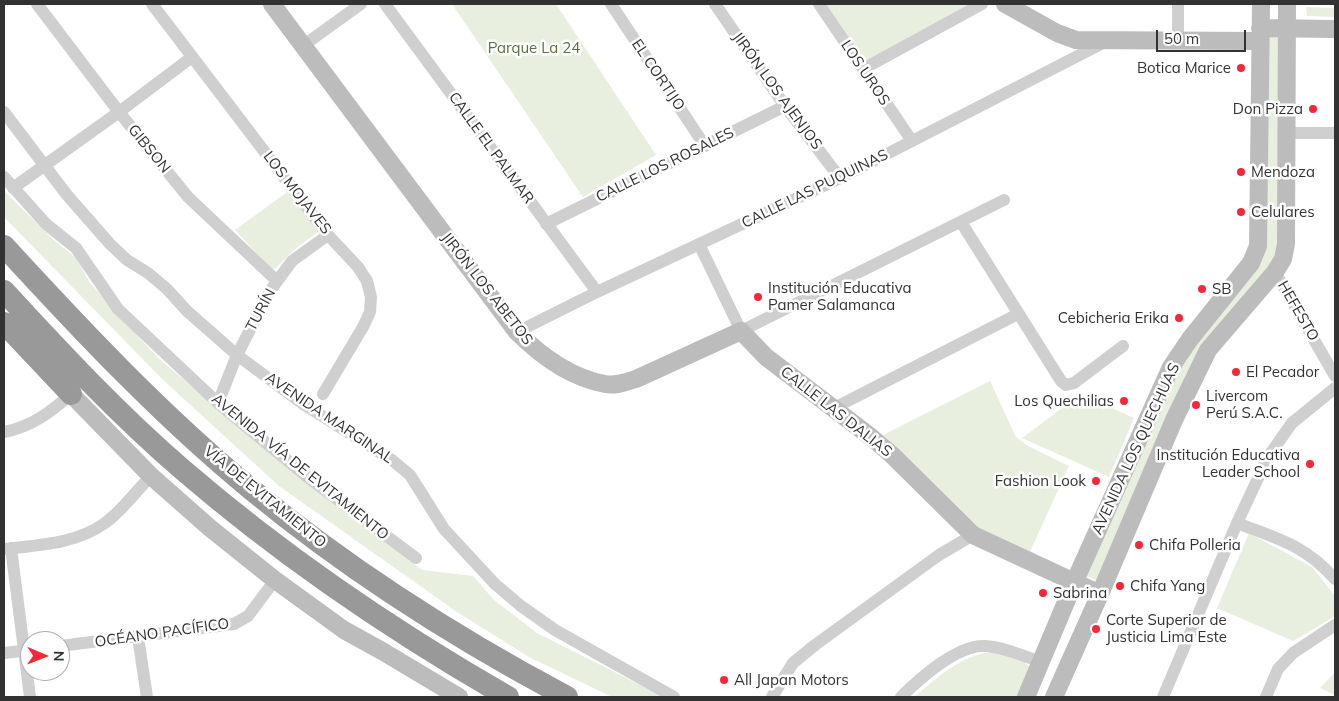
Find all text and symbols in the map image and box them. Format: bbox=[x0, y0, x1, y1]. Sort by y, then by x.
scale bar bbox=[1159, 20, 1249, 52]
street label: JIRÓN LOS AJENJOS bbox=[728, 29, 826, 153]
text: 50 m bbox=[1164, 29, 1199, 48]
street label: EL CORTIJO bbox=[628, 36, 688, 114]
street label: LOS UROS bbox=[837, 37, 893, 109]
park label: Parque La 24 bbox=[488, 39, 580, 57]
place label: Botica Marice bbox=[1137, 59, 1231, 77]
marker: Botica Marice bbox=[1235, 62, 1247, 74]
street label: CALLE EL PALMAR bbox=[445, 89, 537, 207]
place label: Don Pizza bbox=[1233, 100, 1303, 118]
marker: Don Pizza bbox=[1307, 103, 1319, 115]
street label: GIBSON bbox=[124, 121, 174, 177]
street label: CALLE LOS ROSALES bbox=[593, 124, 737, 206]
street label: CALLE LAS PUQUINAS bbox=[739, 146, 891, 232]
street label: LOS MOJAVES bbox=[259, 148, 335, 238]
place label: Mendoza bbox=[1251, 163, 1315, 181]
marker: Mendoza bbox=[1235, 166, 1247, 178]
place label: Celulares bbox=[1251, 203, 1315, 221]
marker: Celulares bbox=[1235, 206, 1247, 218]
street label: JIRÓN LOS ABETOS bbox=[438, 229, 536, 349]
street label: HEFESTO bbox=[1274, 278, 1322, 344]
place label: Institución Educativa Pamer Salamanca bbox=[768, 279, 911, 314]
place label: SB bbox=[1212, 280, 1232, 298]
marker: SB bbox=[1196, 283, 1208, 295]
street label: TURÍN bbox=[242, 286, 280, 334]
marker: Institución Educativa Pamer Salamanca bbox=[752, 291, 764, 303]
place label: Cebicheria Erika bbox=[1058, 309, 1169, 327]
marker: Cebicheria Erika bbox=[1173, 312, 1185, 324]
street label: AVENIDA LOS QUECHUAS bbox=[1088, 360, 1184, 538]
street label: CALLE LAS DALIAS bbox=[777, 363, 895, 461]
place label: El Pecador bbox=[1246, 363, 1319, 381]
marker: El Pecador bbox=[1230, 366, 1242, 378]
street label: AVENIDA MARGINAL bbox=[262, 369, 396, 467]
place label: Livercom Perú S.A.C. bbox=[1206, 387, 1283, 422]
street label: AVENIDA VÍA DE EVITAMIENTO bbox=[208, 390, 392, 544]
place label: Los Quechilias bbox=[1014, 392, 1114, 410]
marker: Los Quechilias bbox=[1118, 395, 1130, 407]
marker: Livercom Perú S.A.C. bbox=[1190, 399, 1202, 411]
street label: VÍA DE EVITAMIENTO bbox=[200, 442, 330, 552]
place label: Institución Educativa Leader School bbox=[1157, 446, 1300, 481]
marker: Institución Educativa Leader School bbox=[1304, 458, 1316, 470]
place label: Fashion Look bbox=[995, 472, 1086, 490]
marker: Fashion Look bbox=[1090, 475, 1102, 487]
place label: Chifa Polleria bbox=[1149, 536, 1241, 554]
marker: Chifa Polleria bbox=[1133, 539, 1145, 551]
place label: Chifa Yang bbox=[1130, 577, 1205, 595]
marker: Chifa Yang bbox=[1114, 580, 1126, 592]
place label: Sabrina bbox=[1053, 584, 1107, 602]
marker: Sabrina bbox=[1037, 587, 1049, 599]
place label: Corte Superior de Justicia Lima Este bbox=[1106, 611, 1227, 646]
street label: OCÉANO PACÍFICO bbox=[94, 615, 230, 651]
marker: Corte Superior de Justicia Lima Este bbox=[1090, 623, 1102, 635]
north arrow bbox=[20, 631, 70, 681]
text: N bbox=[50, 651, 68, 662]
place label: All Japan Motors bbox=[734, 671, 849, 689]
marker: All Japan Motors bbox=[718, 674, 730, 686]

